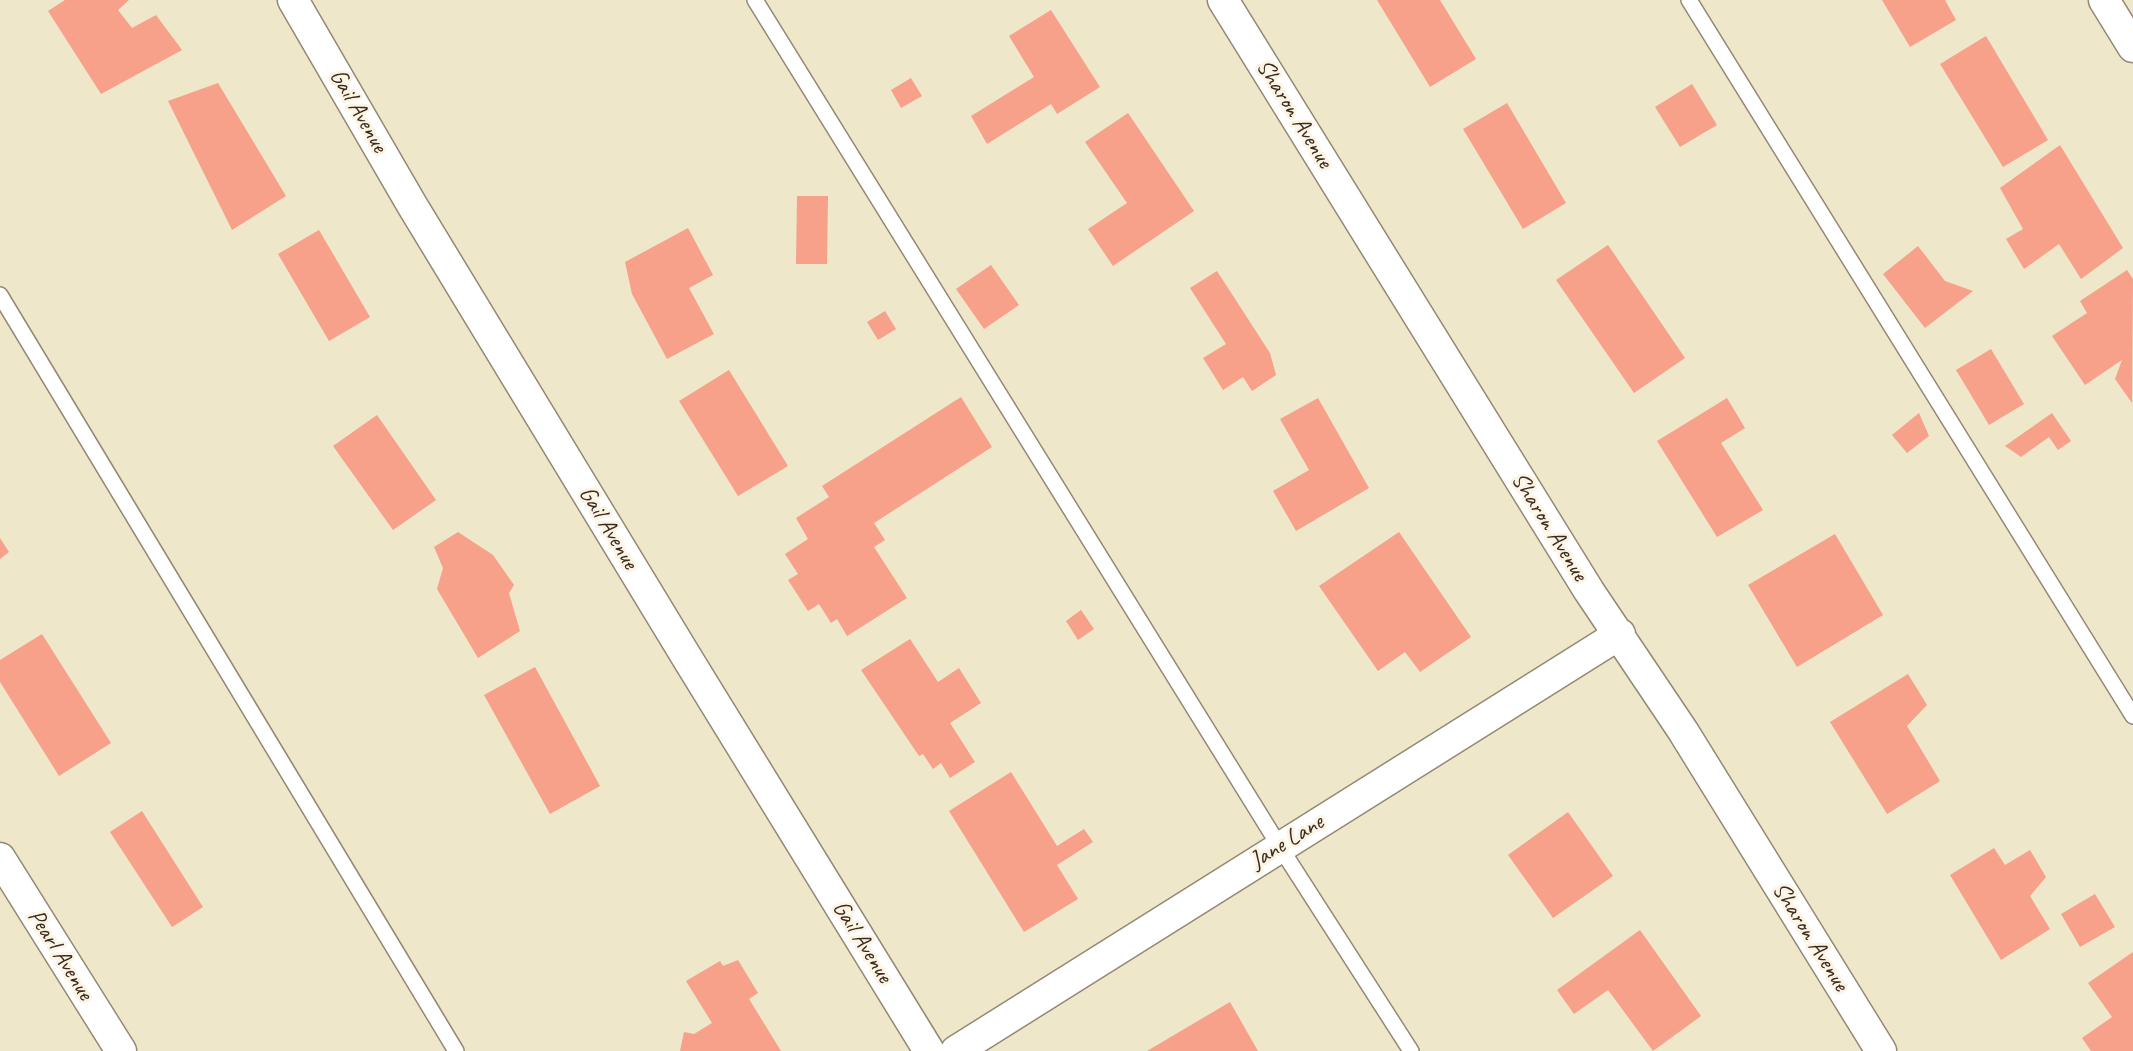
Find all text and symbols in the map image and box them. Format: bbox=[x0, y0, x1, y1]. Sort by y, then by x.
street label: Sharon Avenue bbox=[1249, 54, 1339, 174]
street label: Gail Avenue bbox=[323, 64, 393, 158]
street label: Sharon Avenue bbox=[1504, 467, 1594, 587]
street label: Gail Avenue bbox=[572, 481, 644, 575]
street label: Jane Lane bbox=[1245, 808, 1329, 876]
street label: Sharon Avenue bbox=[1765, 877, 1855, 997]
street label: Gail Avenue bbox=[825, 895, 899, 989]
street label: Pearl Avenue bbox=[21, 904, 99, 1006]

